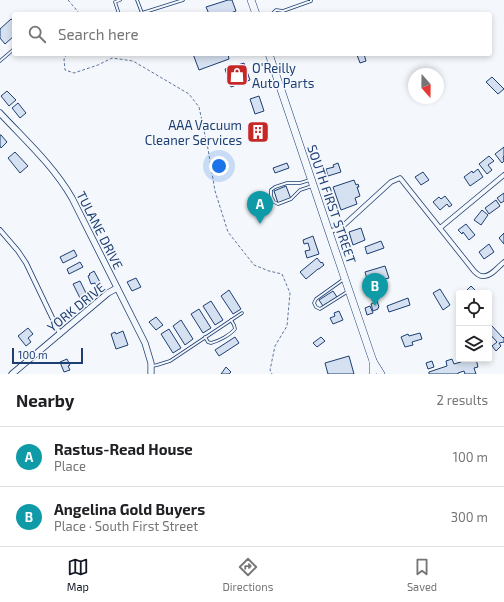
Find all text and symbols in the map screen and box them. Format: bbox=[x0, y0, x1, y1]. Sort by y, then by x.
search box bbox=[12, 12, 492, 56]
icon: search bbox=[26, 23, 48, 45]
text: Search here bbox=[58, 25, 139, 43]
place label: O'Reilly Auto Parts bbox=[252, 60, 314, 91]
shop icon: O'Reilly Auto Parts bbox=[224, 62, 250, 88]
north arrow bbox=[408, 68, 444, 104]
place label: AAA Vacuum Cleaner Services bbox=[145, 117, 242, 148]
building icon: AAA Vacuum Cleaner Services bbox=[245, 119, 271, 145]
street label: SOUTH FIRST STREET bbox=[304, 142, 360, 266]
your location bbox=[209, 156, 229, 176]
street label: TULANE DRIVE bbox=[73, 188, 127, 272]
pin: A bbox=[247, 191, 273, 224]
pin: B bbox=[362, 273, 388, 306]
street label: YORK DRIVE bbox=[44, 279, 108, 335]
map controls bbox=[456, 290, 492, 362]
button: locate bbox=[456, 290, 492, 326]
button: layers bbox=[456, 326, 492, 362]
scale bar bbox=[12, 346, 83, 365]
text: 100 m bbox=[18, 348, 48, 361]
text: Nearby bbox=[16, 390, 74, 410]
text: 2 results bbox=[436, 392, 488, 408]
text: Rastus-Read House bbox=[54, 440, 193, 458]
text: A bbox=[25, 449, 33, 465]
text: 100 m bbox=[453, 449, 488, 465]
text: Place bbox=[54, 458, 86, 474]
text: Angelina Gold Buyers bbox=[54, 500, 205, 518]
text: B bbox=[25, 509, 33, 525]
text: 300 m bbox=[451, 509, 488, 525]
text: Place · South First Street bbox=[54, 518, 198, 534]
tab: Map bbox=[67, 556, 89, 593]
tab: Directions bbox=[223, 556, 273, 593]
tab: Saved bbox=[407, 556, 437, 593]

